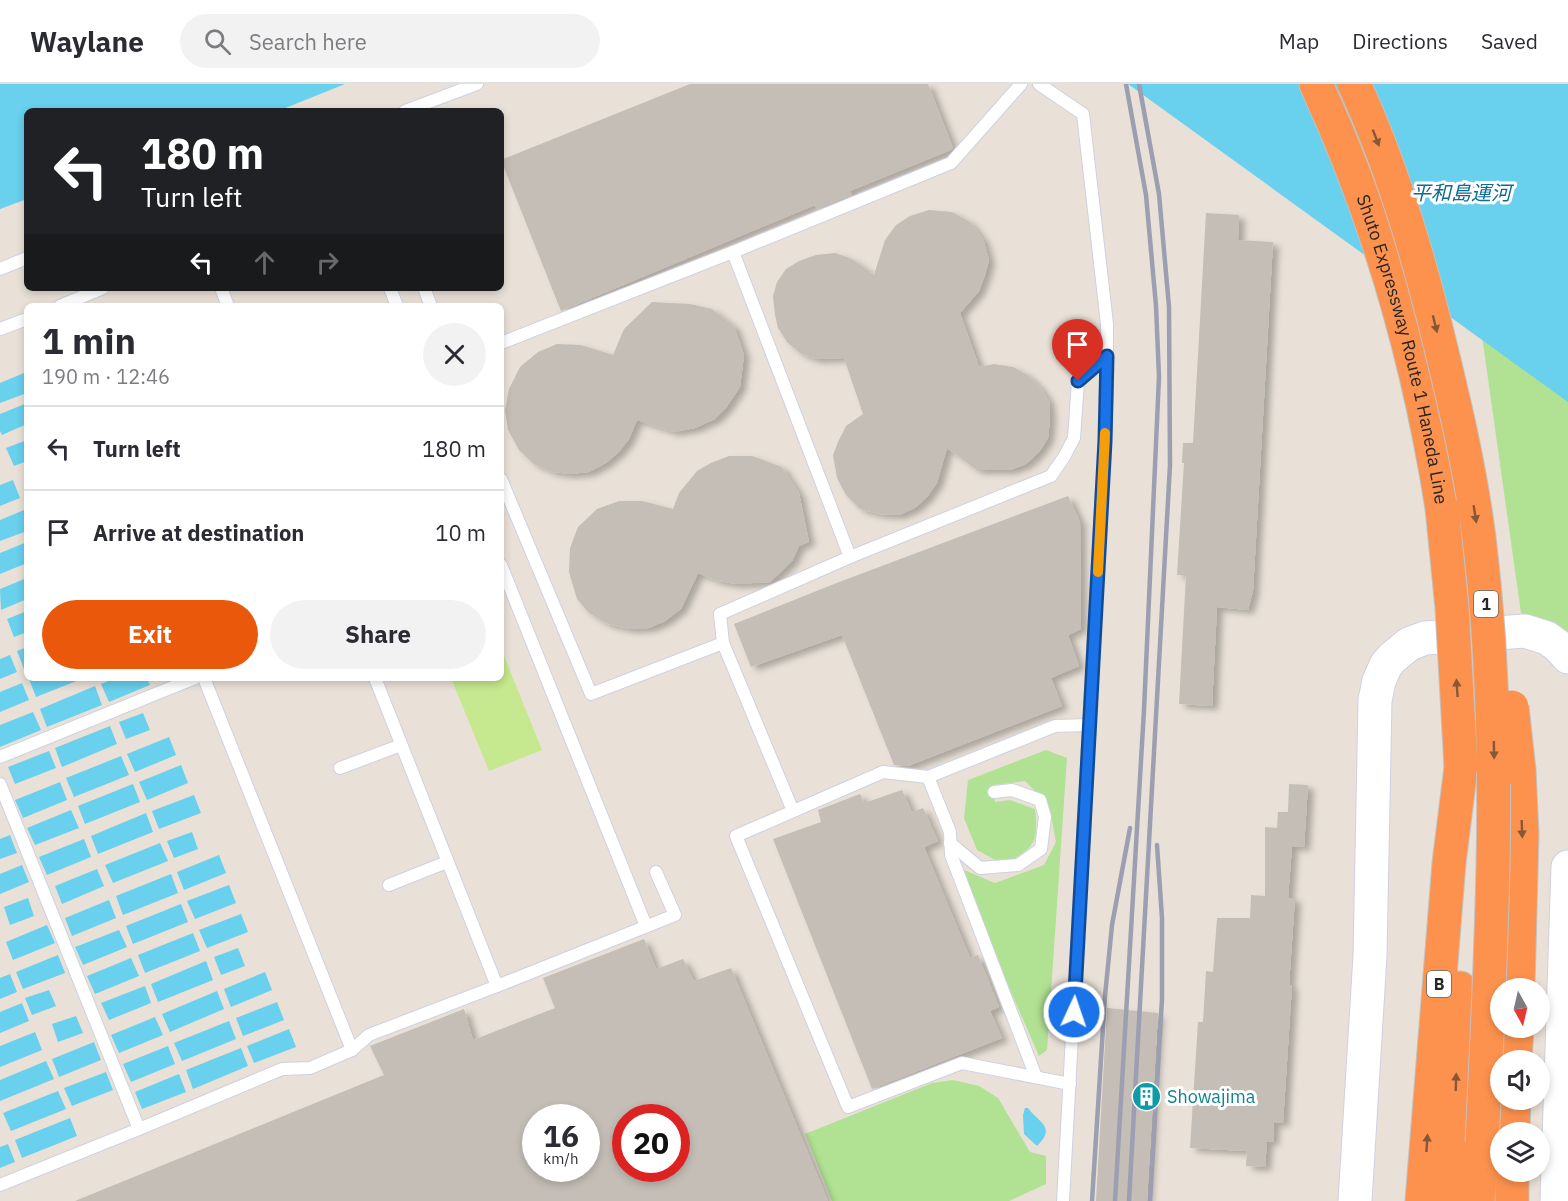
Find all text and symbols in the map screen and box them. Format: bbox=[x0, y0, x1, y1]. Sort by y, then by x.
search box bbox=[180, 14, 600, 68]
text: Waylane bbox=[30, 23, 144, 60]
icon: search bbox=[201, 25, 234, 58]
text: Search here bbox=[249, 27, 367, 56]
text: Map bbox=[1279, 27, 1319, 55]
text: Directions bbox=[1352, 27, 1448, 55]
text: Saved bbox=[1481, 27, 1538, 55]
text: 180 m bbox=[141, 126, 264, 181]
one-way arrow bbox=[1371, 129, 1381, 147]
icon: left bbox=[42, 132, 120, 210]
text: Turn left bbox=[141, 179, 242, 214]
water label: 平和島運河 bbox=[1411, 179, 1515, 206]
street label: Shuto Expressway Route 1 Haneda Line bbox=[1352, 191, 1453, 506]
icon: left bbox=[185, 246, 218, 279]
icon: ahead bbox=[248, 246, 281, 279]
icon: right bbox=[311, 246, 344, 279]
one-way arrow bbox=[1431, 315, 1440, 333]
text: 1 min bbox=[42, 317, 136, 364]
pin bbox=[1052, 319, 1103, 381]
button: close bbox=[423, 323, 486, 386]
icon: arrive bbox=[1061, 328, 1094, 361]
text: 190 m · 12:46 bbox=[42, 363, 170, 390]
icon: left bbox=[42, 432, 75, 465]
text: Turn left bbox=[93, 434, 181, 463]
text: 180 m bbox=[422, 434, 486, 463]
one-way arrow bbox=[1471, 505, 1480, 524]
icon: arrive bbox=[42, 516, 75, 549]
text: Arrive at destination bbox=[93, 518, 304, 547]
text: 10 m bbox=[435, 518, 486, 547]
road number: 1 bbox=[1474, 591, 1498, 617]
button: Exit bbox=[42, 600, 258, 669]
button: Share bbox=[270, 600, 486, 669]
one-way arrow bbox=[1452, 678, 1462, 697]
one-way arrow bbox=[1489, 741, 1499, 760]
one-way arrow bbox=[1517, 819, 1527, 838]
road number: B bbox=[1427, 971, 1451, 997]
north arrow bbox=[1490, 978, 1550, 1038]
map controls bbox=[1490, 978, 1550, 1182]
position arrow bbox=[1042, 980, 1106, 1044]
button: sound bbox=[1490, 1050, 1550, 1110]
one-way arrow bbox=[1452, 1072, 1461, 1091]
building icon: Showajima bbox=[1130, 1081, 1162, 1113]
place label: Showajima bbox=[1167, 1085, 1256, 1108]
speed limit sign: 20 bbox=[612, 1104, 690, 1182]
text: 16 bbox=[543, 1116, 579, 1155]
button: layers bbox=[1490, 1122, 1550, 1182]
one-way arrow bbox=[1422, 1133, 1431, 1152]
text: km/h bbox=[543, 1149, 579, 1168]

